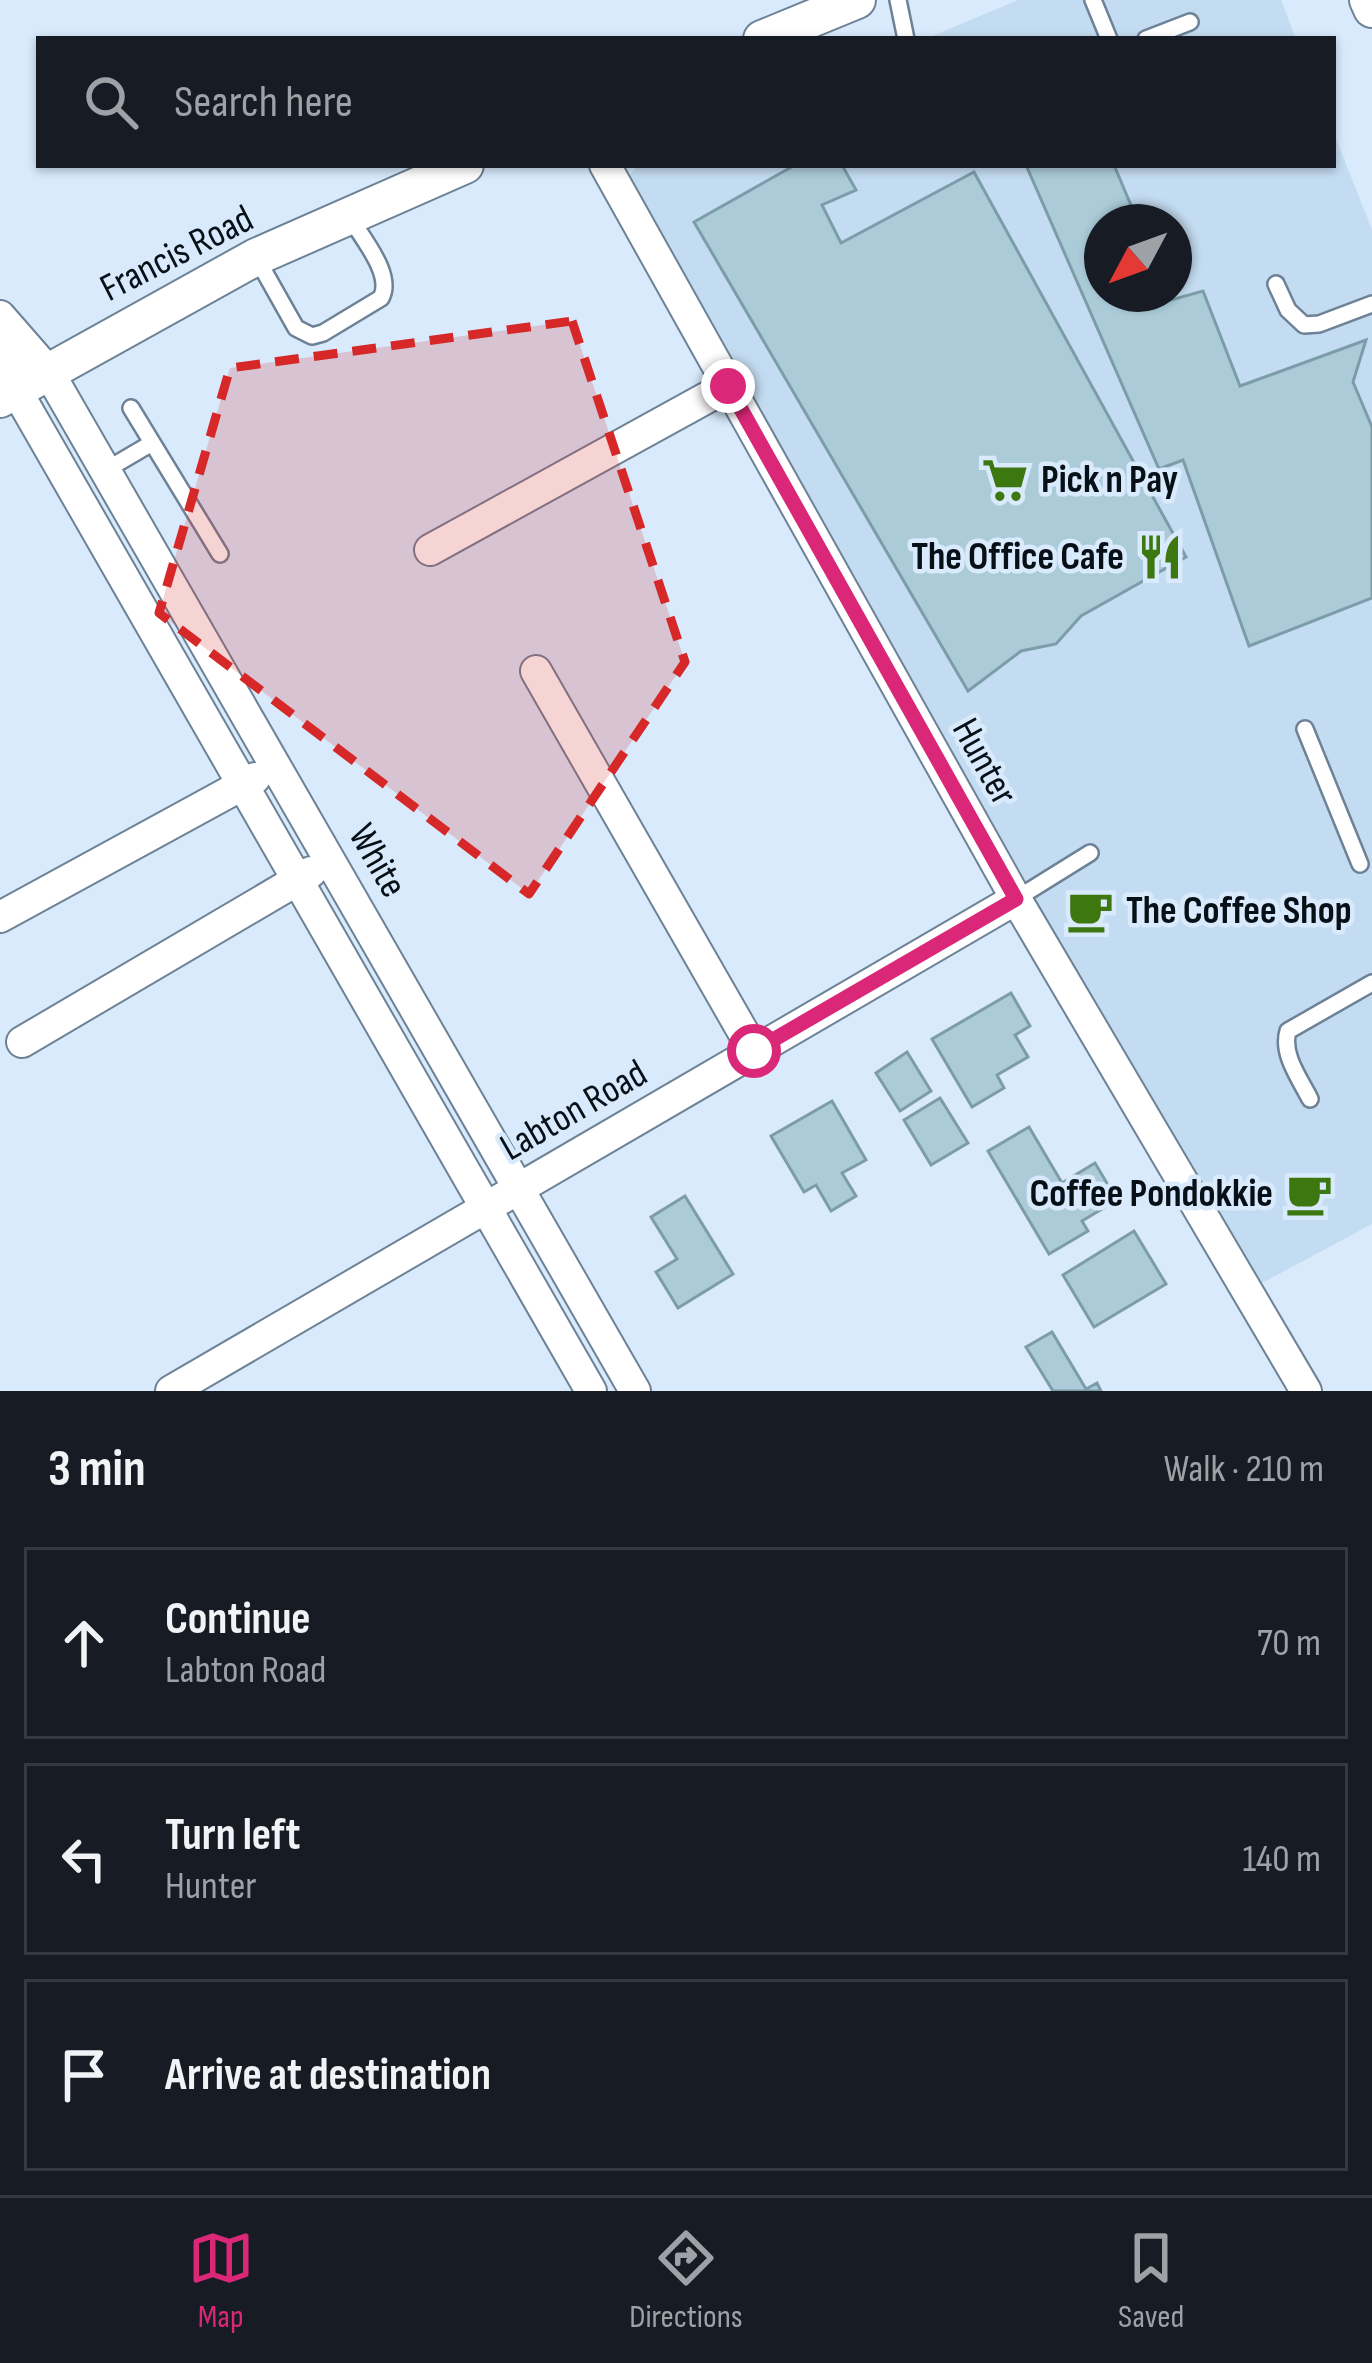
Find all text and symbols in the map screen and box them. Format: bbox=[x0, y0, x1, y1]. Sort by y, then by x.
search box bbox=[36, 36, 1336, 168]
icon: search bbox=[78, 69, 144, 135]
text: Search here bbox=[174, 75, 353, 130]
street label: Francis Road bbox=[93, 196, 261, 312]
north arrow bbox=[1084, 204, 1192, 312]
route end bbox=[701, 359, 755, 413]
supermarket icon: Pick n Pay bbox=[980, 455, 1030, 505]
place label: Pick n Pay bbox=[1041, 457, 1178, 504]
restaurant icon: The Office Cafe bbox=[1135, 532, 1185, 582]
place label: The Office Cafe bbox=[911, 534, 1124, 581]
street label: Hunter bbox=[941, 711, 1027, 813]
street label: White bbox=[337, 816, 417, 906]
cafe icon: The Coffee Shop bbox=[1065, 886, 1115, 936]
place label: The Coffee Shop bbox=[1126, 888, 1352, 935]
route start bbox=[727, 1024, 781, 1078]
street label: Labton Road bbox=[492, 1050, 656, 1172]
cafe icon: Coffee Pondokkie bbox=[1284, 1169, 1334, 1219]
place label: Coffee Pondokkie bbox=[1030, 1171, 1273, 1218]
text: 3 min bbox=[48, 1439, 146, 1500]
text: Walk · 210 m bbox=[1164, 1446, 1324, 1493]
text: Continue bbox=[165, 1592, 311, 1647]
icon: ahead bbox=[51, 1610, 117, 1676]
text: 70 m bbox=[1257, 1620, 1321, 1667]
text: Labton Road bbox=[165, 1647, 326, 1694]
text: Turn left bbox=[165, 1808, 300, 1863]
icon: left bbox=[51, 1826, 117, 1892]
text: 140 m bbox=[1242, 1836, 1321, 1883]
text: Hunter bbox=[165, 1863, 257, 1910]
icon: arrive bbox=[51, 2042, 117, 2108]
text: Arrive at destination bbox=[165, 2048, 491, 2103]
tab: Map bbox=[188, 2225, 254, 2337]
tab: Directions bbox=[629, 2225, 743, 2337]
tab: Saved bbox=[1118, 2225, 1184, 2337]

